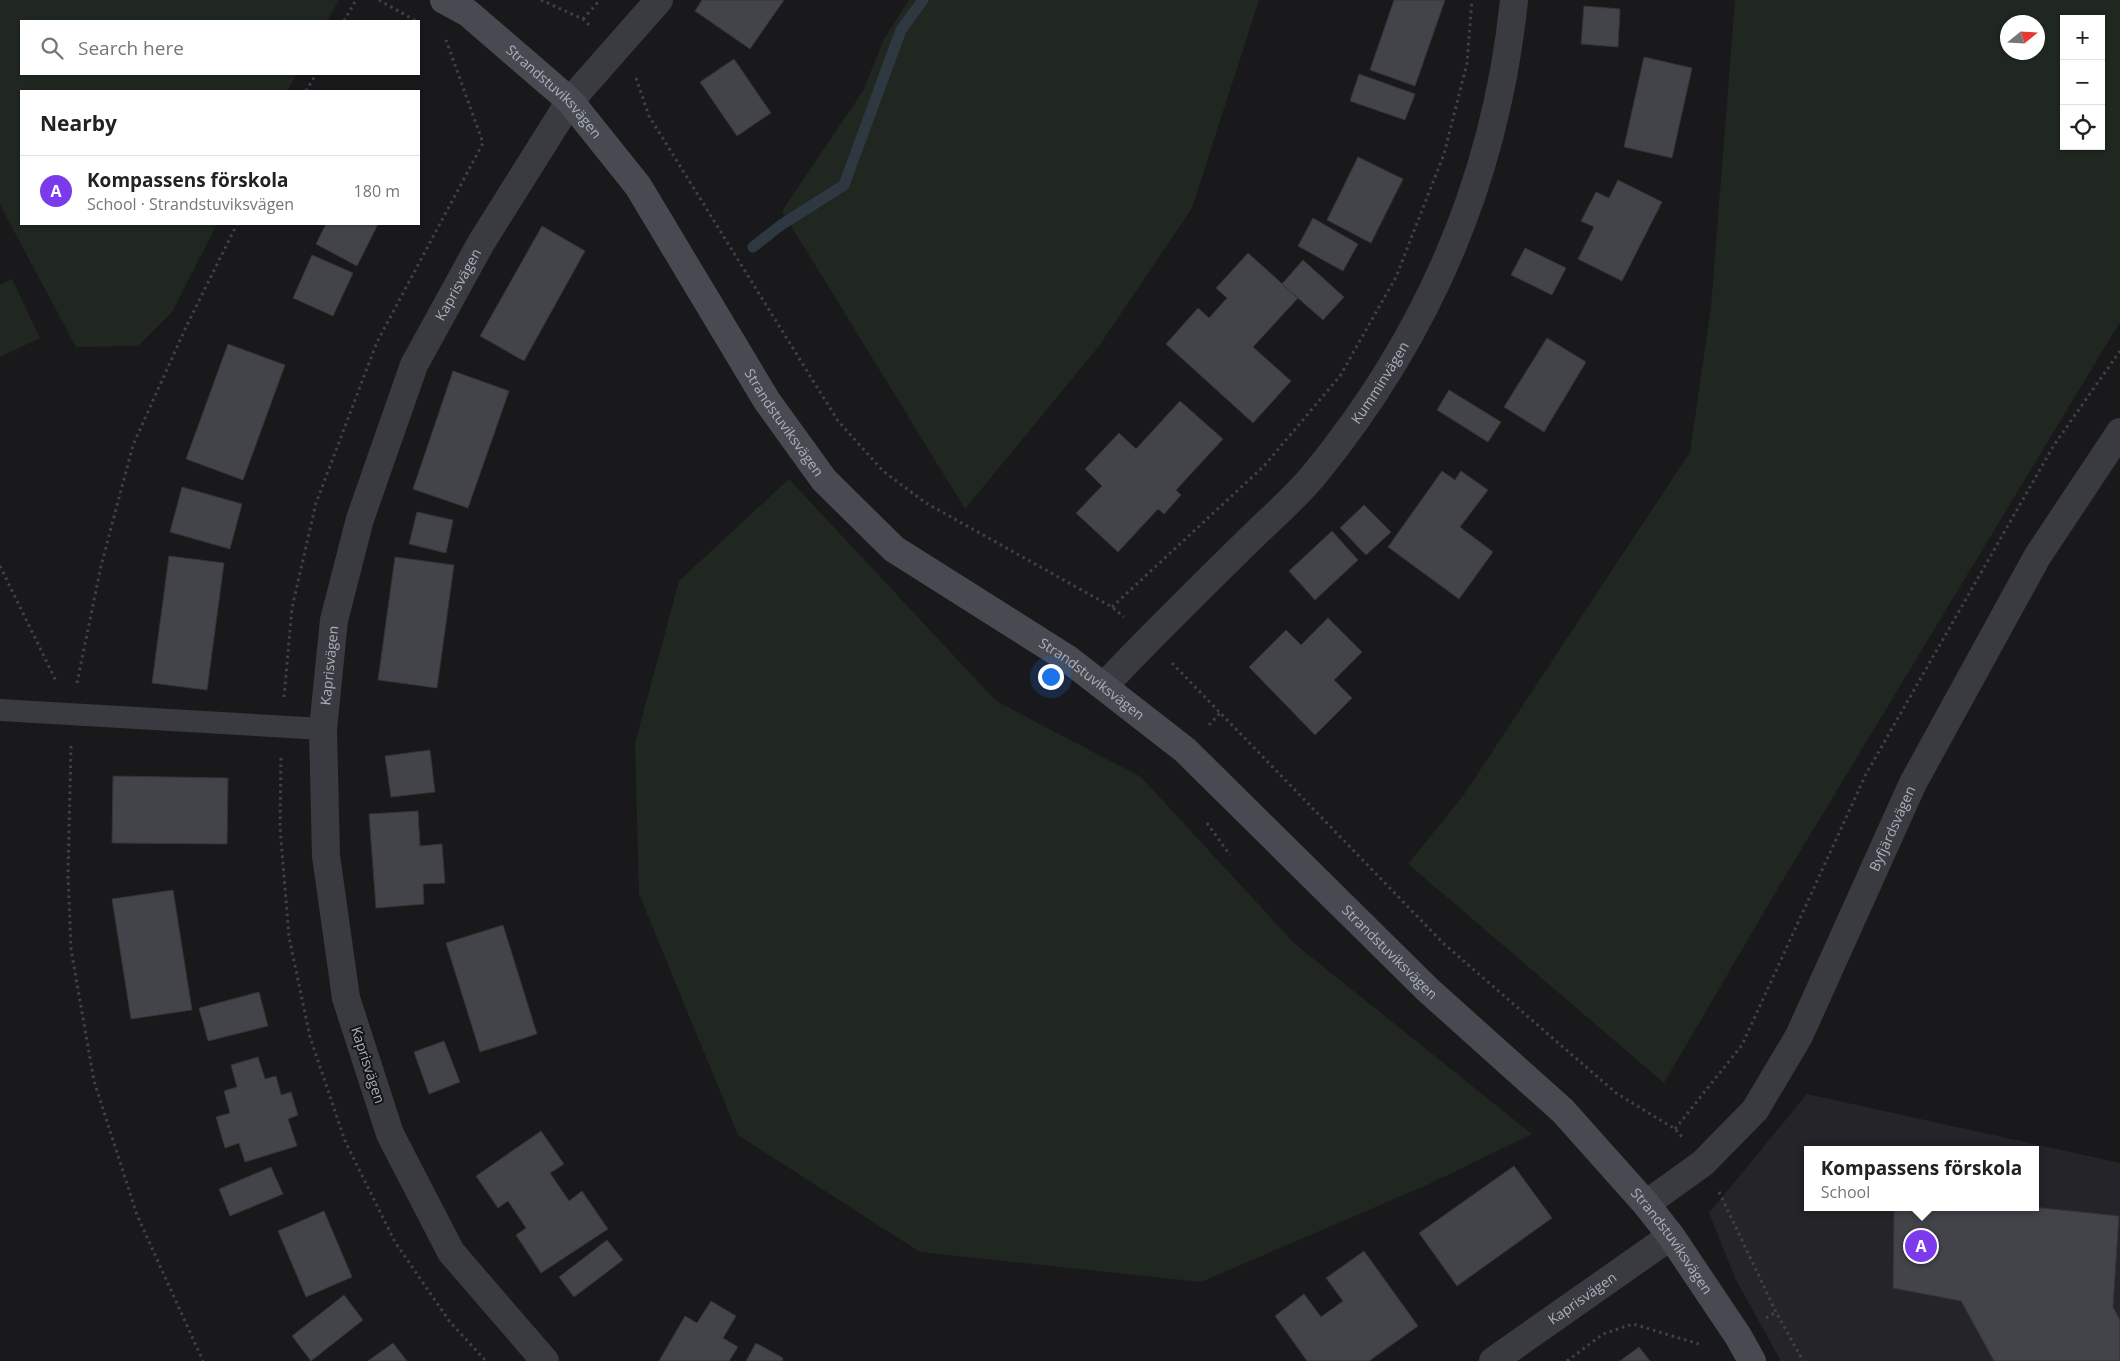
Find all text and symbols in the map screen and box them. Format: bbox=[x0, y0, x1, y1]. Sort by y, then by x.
north arrow bbox=[2000, 15, 2045, 60]
map controls bbox=[2060, 15, 2105, 150]
button: + bbox=[2060, 15, 2105, 60]
search box bbox=[20, 20, 420, 75]
icon: search bbox=[38, 34, 66, 62]
text: Search here bbox=[78, 35, 184, 61]
street label: Strandstuviksvägen bbox=[502, 40, 606, 142]
button: − bbox=[2060, 60, 2105, 105]
button: locate bbox=[2060, 105, 2105, 150]
text: Nearby bbox=[40, 109, 117, 137]
text: Kompassens förskola bbox=[87, 167, 289, 193]
text: A bbox=[50, 180, 62, 202]
text: 180 m bbox=[354, 180, 400, 202]
text: School · Strandstuviksvägen bbox=[87, 193, 294, 215]
street label: Kaprisvägen bbox=[430, 245, 485, 324]
street label: Kumminvägen bbox=[1346, 338, 1413, 427]
street label: Strandstuviksvägen bbox=[741, 365, 828, 480]
street label: Kaprisvägen bbox=[315, 625, 342, 706]
street label: Strandstuviksvägen bbox=[1036, 633, 1149, 724]
your location bbox=[1038, 664, 1064, 690]
street label: Byfjärdsvägen bbox=[1864, 783, 1920, 874]
street label: Strandstuviksvägen bbox=[1338, 900, 1442, 1003]
street label: Kaprisvägen bbox=[347, 1024, 390, 1106]
popup bbox=[1804, 1146, 2039, 1211]
text: Kompassens förskola bbox=[1821, 1155, 2022, 1181]
text: School bbox=[1821, 1181, 1870, 1203]
street label: Strandstuviksvägen bbox=[1627, 1184, 1717, 1298]
pin: A bbox=[1905, 1227, 1937, 1265]
street label: Kaprisvägen bbox=[1544, 1267, 1620, 1329]

